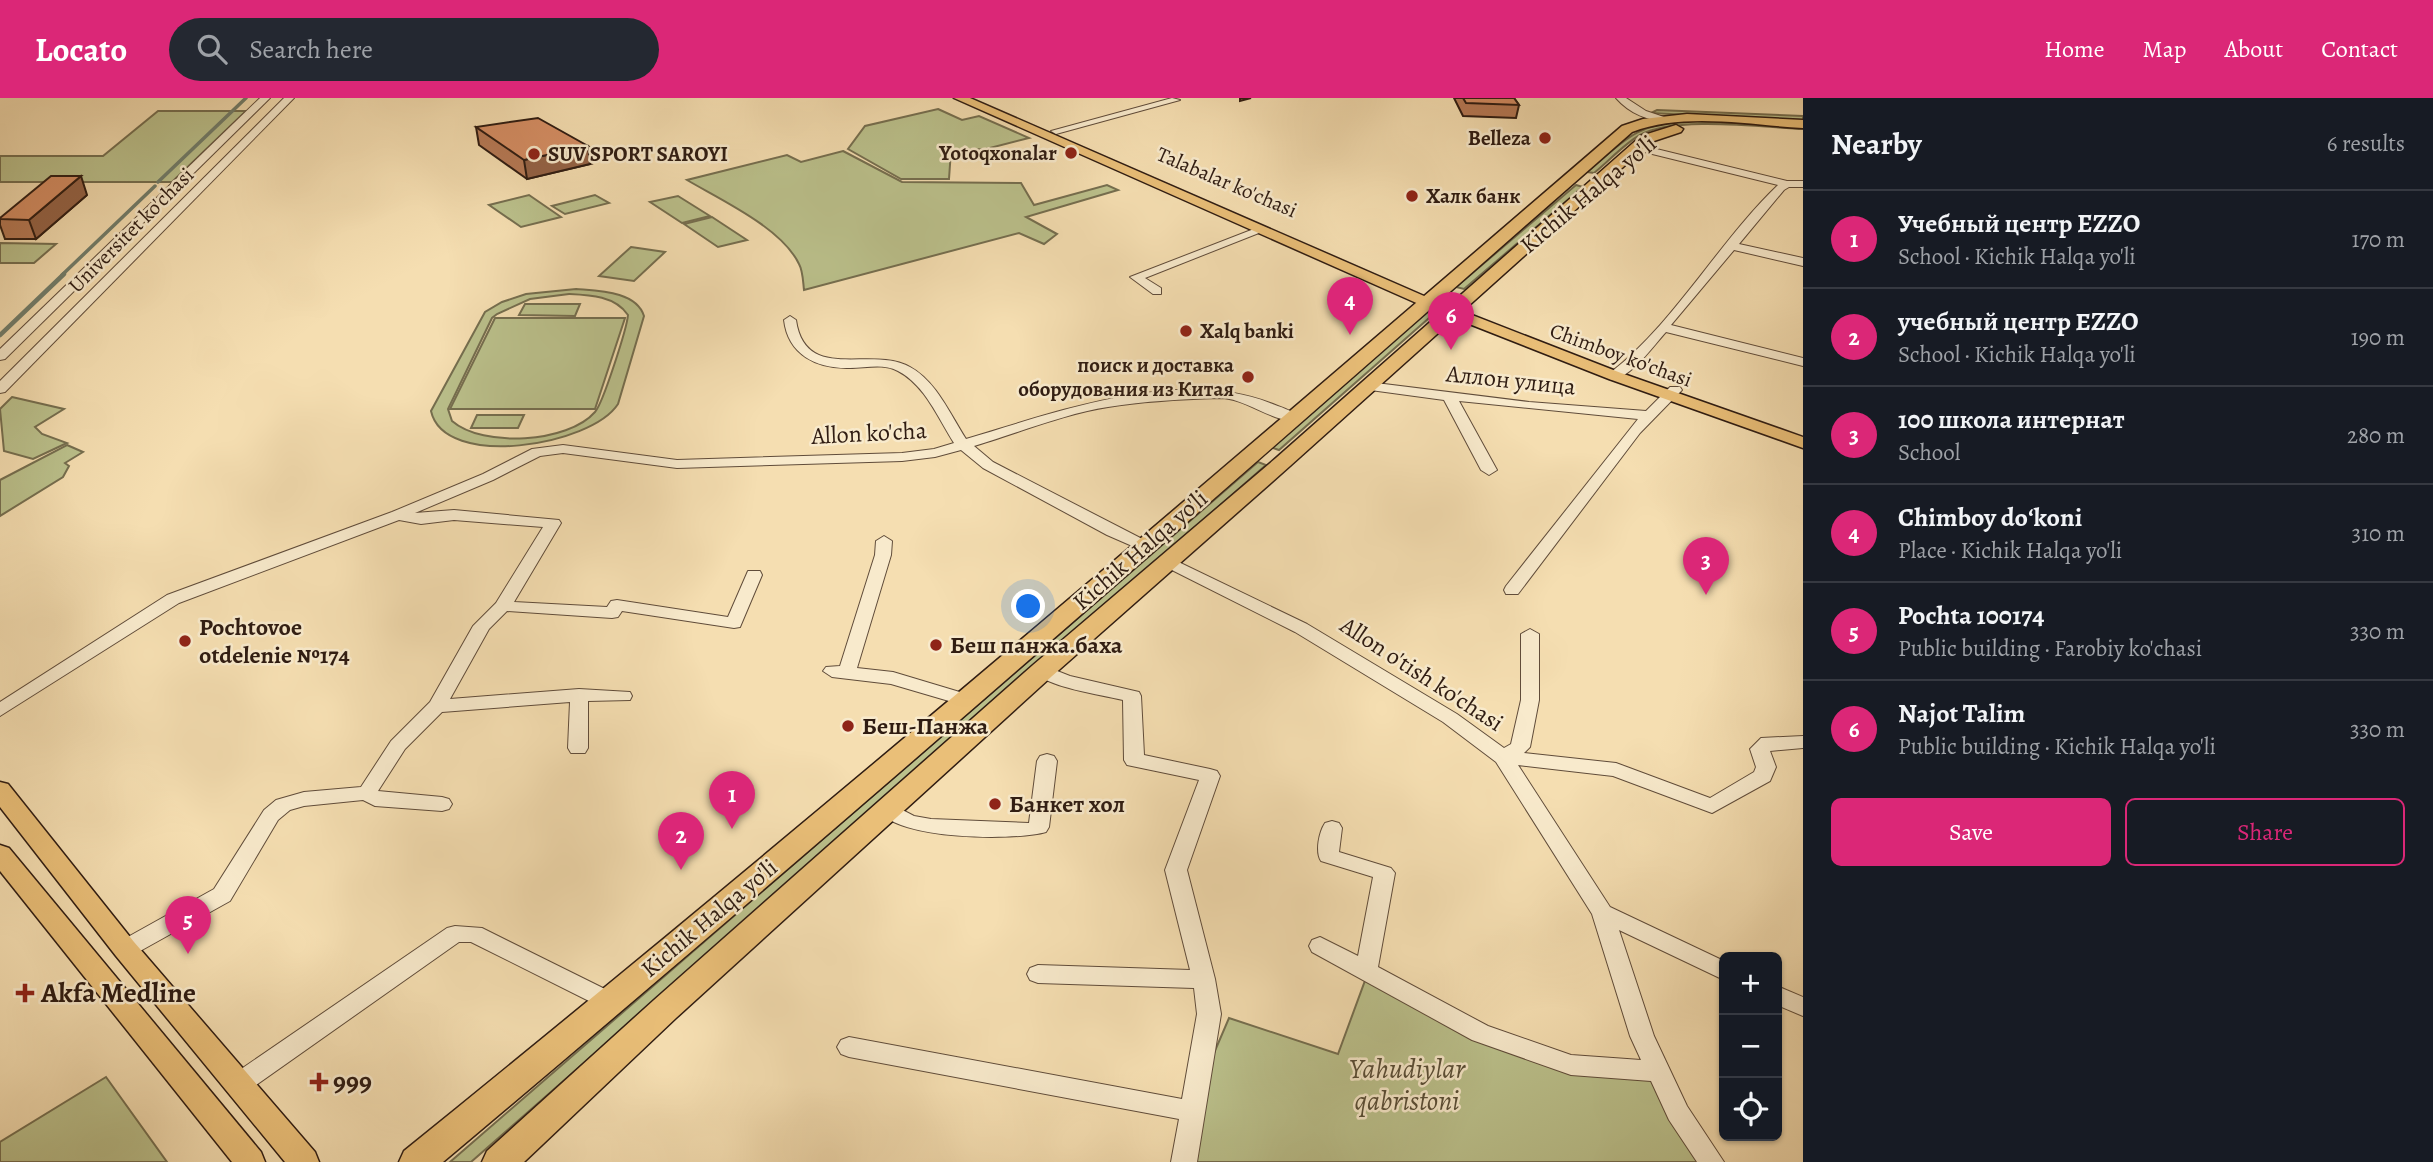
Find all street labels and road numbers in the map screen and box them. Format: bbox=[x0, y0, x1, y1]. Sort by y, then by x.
street label: Kichik Halqa yo'li bbox=[1513, 127, 1663, 261]
street label: Talabalar ko'chasi bbox=[1153, 140, 1302, 224]
street label: Universitet ko'chasi bbox=[62, 161, 200, 299]
street label: Chimboy ko'chasi bbox=[1546, 316, 1696, 394]
street label: Аллон улица bbox=[1444, 357, 1577, 403]
street label: Allon ko'cha bbox=[810, 414, 928, 452]
street label: Kichik Halqa yo'li bbox=[1066, 483, 1214, 617]
street label: Allon o'tish ko'chasi bbox=[1333, 609, 1510, 739]
street label: Kichik Halqa yo'li bbox=[634, 851, 784, 985]

